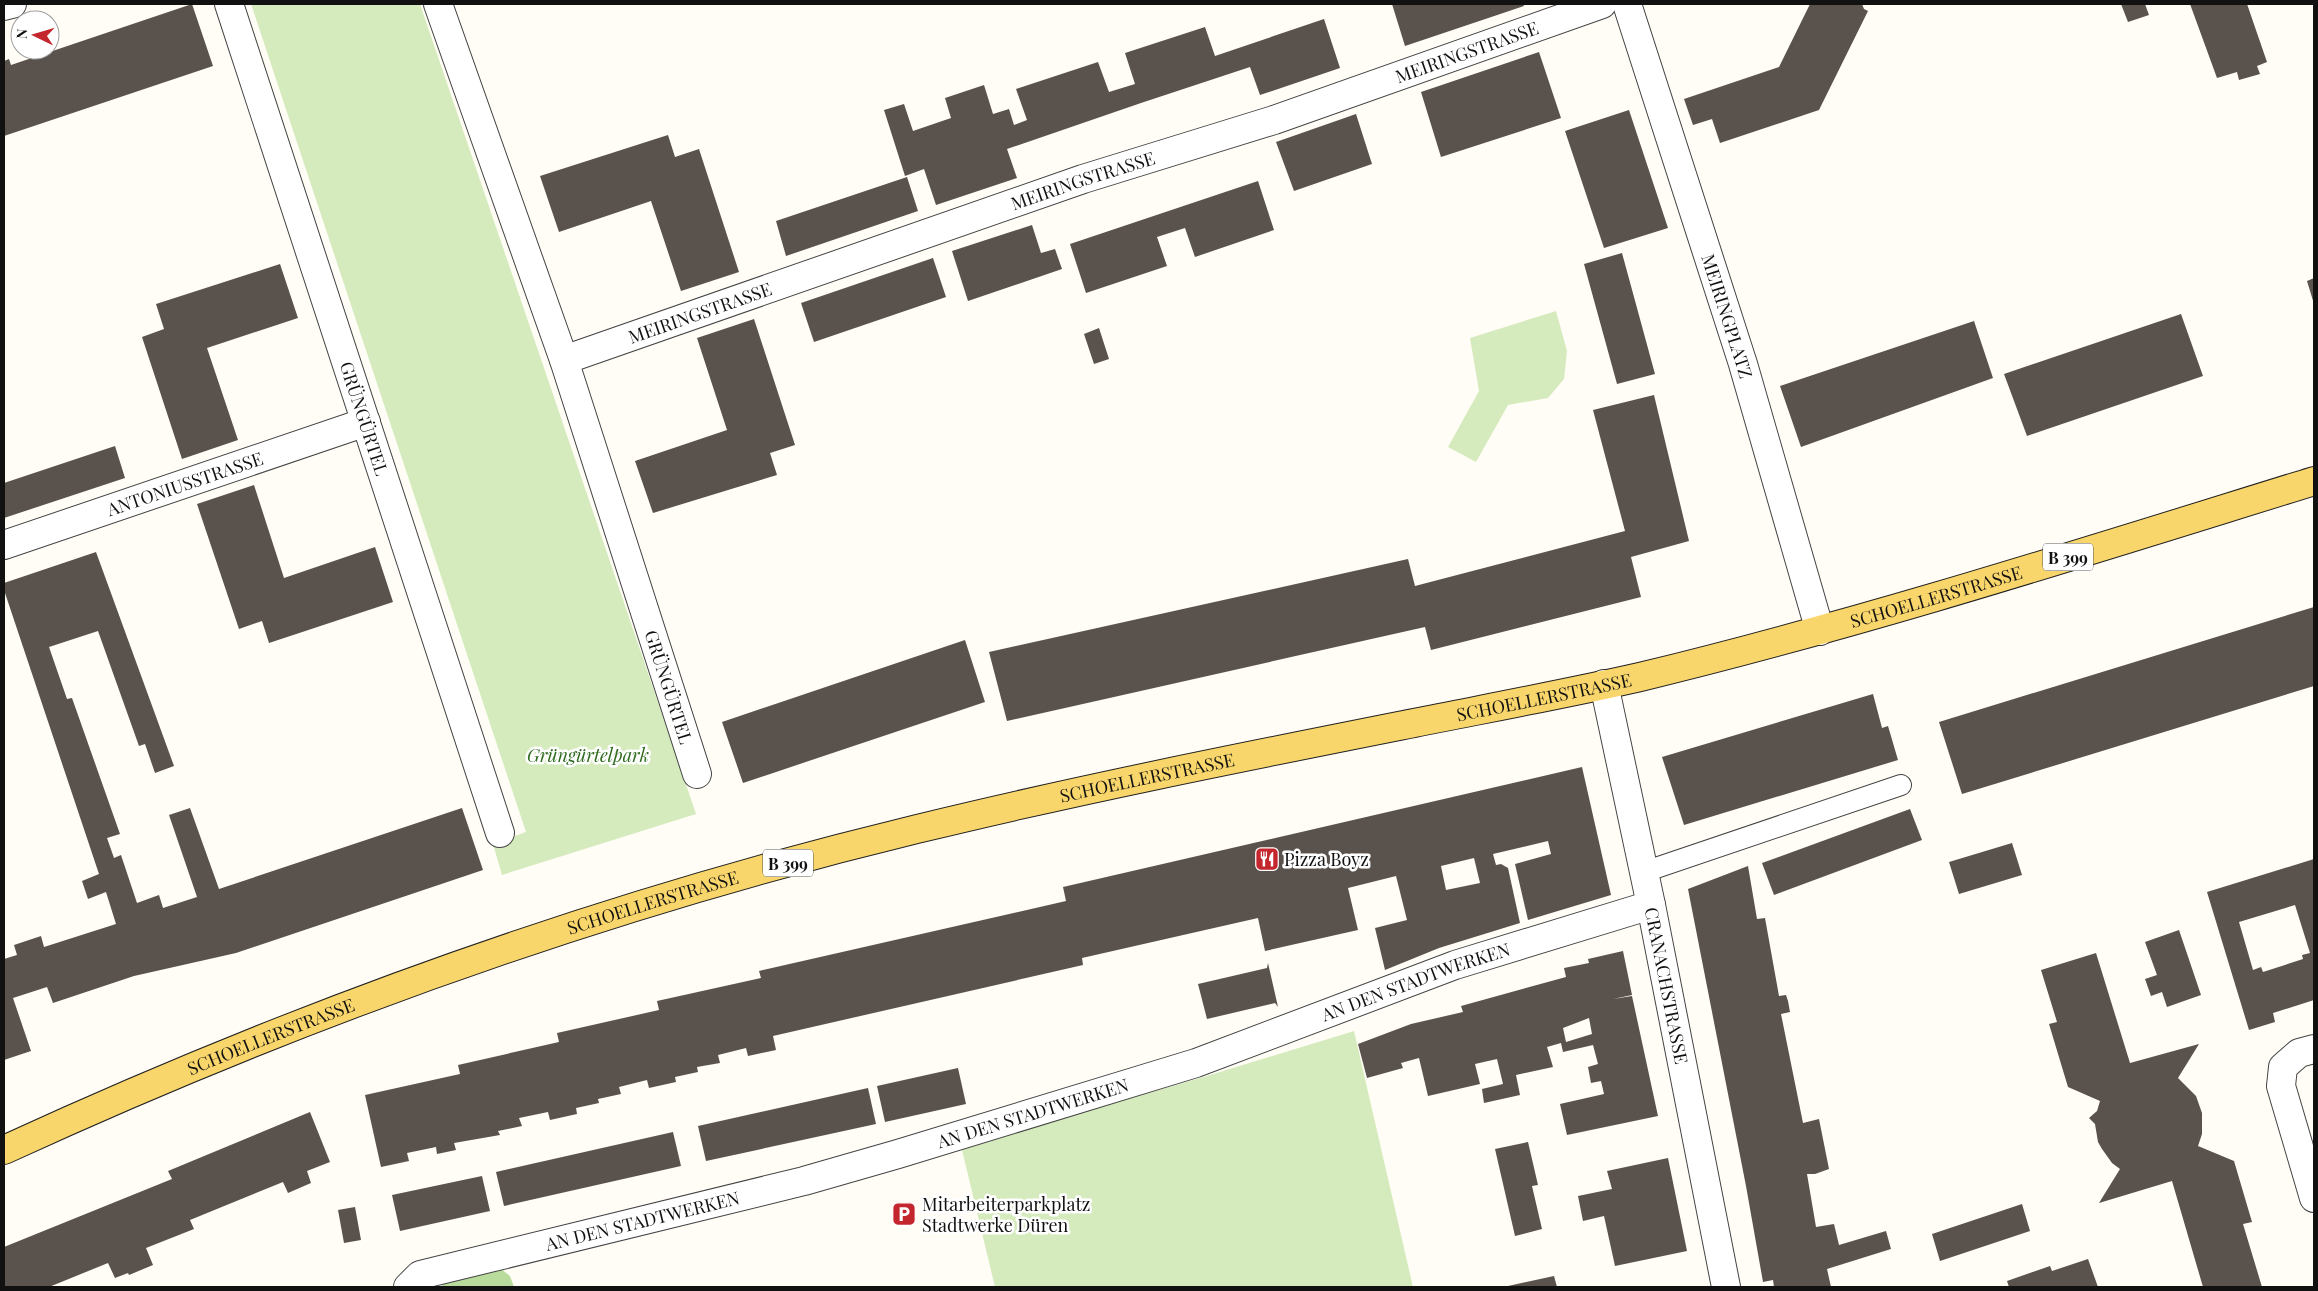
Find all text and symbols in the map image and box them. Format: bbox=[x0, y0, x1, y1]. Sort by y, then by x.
north arrow bbox=[10, 10, 60, 60]
street label: MEIRINGSTRASSE bbox=[1392, 15, 1542, 88]
text: N bbox=[12, 28, 31, 40]
street label: MEIRINGSTRASSE bbox=[1008, 146, 1158, 215]
street label: MEIRINGPLATZ bbox=[1696, 251, 1759, 381]
street label: MEIRINGSTRASSE bbox=[625, 277, 775, 349]
street label: GRÜNGÜRTEL bbox=[335, 358, 394, 479]
street label: ANTONIUSSTRASSE bbox=[103, 446, 266, 522]
road number: B 399 bbox=[2043, 544, 2093, 570]
street label: SCHOELLERSTRASSE bbox=[1847, 560, 2025, 633]
street label: GRÜNGÜRTEL bbox=[640, 627, 699, 747]
street label: SCHOELLERSTRASSE bbox=[1454, 667, 1634, 726]
park label: Grüngürtelpark bbox=[527, 743, 649, 767]
street label: SCHOELLERSTRASSE bbox=[1057, 747, 1236, 808]
restaurant icon: Pizza Boyz bbox=[1254, 846, 1280, 872]
place label: Pizza Boyz bbox=[1284, 847, 1369, 871]
road number: B 399 bbox=[763, 850, 813, 876]
street label: SCHOELLERSTRASSE bbox=[564, 865, 741, 940]
street label: CRANACHSTRASSE bbox=[1640, 905, 1694, 1066]
street label: AN DEN STADTWERKEN bbox=[1317, 937, 1513, 1027]
street label: SCHOELLERSTRASSE bbox=[183, 992, 358, 1080]
street label: AN DEN STADTWERKEN bbox=[933, 1072, 1132, 1154]
street label: AN DEN STADTWERKEN bbox=[542, 1185, 742, 1256]
place label: Mitarbeiterparkplatz Stadtwerke Düren bbox=[922, 1192, 1090, 1237]
parking icon: Mitarbeiterparkplatz Stadtwerke Düren bbox=[891, 1201, 917, 1227]

